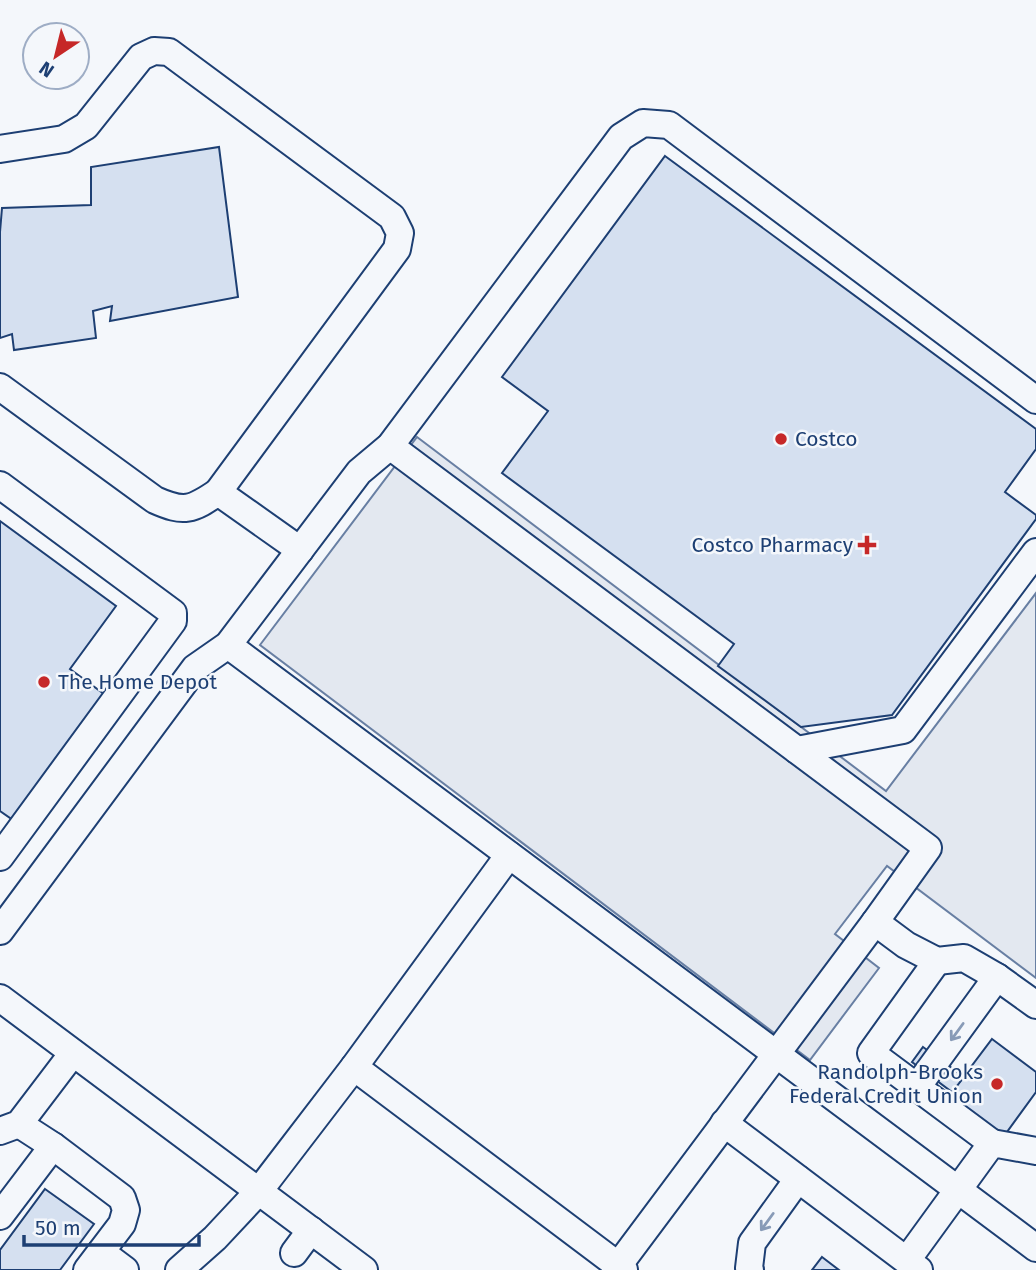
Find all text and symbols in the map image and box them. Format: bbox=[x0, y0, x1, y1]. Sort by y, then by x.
north arrow bbox=[21, 21, 91, 91]
text: N bbox=[35, 56, 58, 83]
place label: Costco bbox=[795, 426, 858, 452]
marker: Costco bbox=[773, 431, 789, 447]
place label: Costco Pharmacy bbox=[691, 532, 854, 558]
marker: Costco Pharmacy bbox=[859, 537, 875, 553]
place label: The Home Depot bbox=[58, 669, 217, 695]
marker: The Home Depot bbox=[36, 674, 52, 690]
one-way arrow bbox=[950, 1022, 964, 1041]
place label: Randolph-Brooks Federal Credit Union bbox=[789, 1059, 983, 1109]
marker: Randolph-Brooks Federal Credit Union bbox=[989, 1076, 1005, 1092]
scale bar bbox=[24, 1204, 200, 1248]
one-way arrow bbox=[760, 1212, 774, 1231]
text: 50 m bbox=[35, 1215, 81, 1241]

